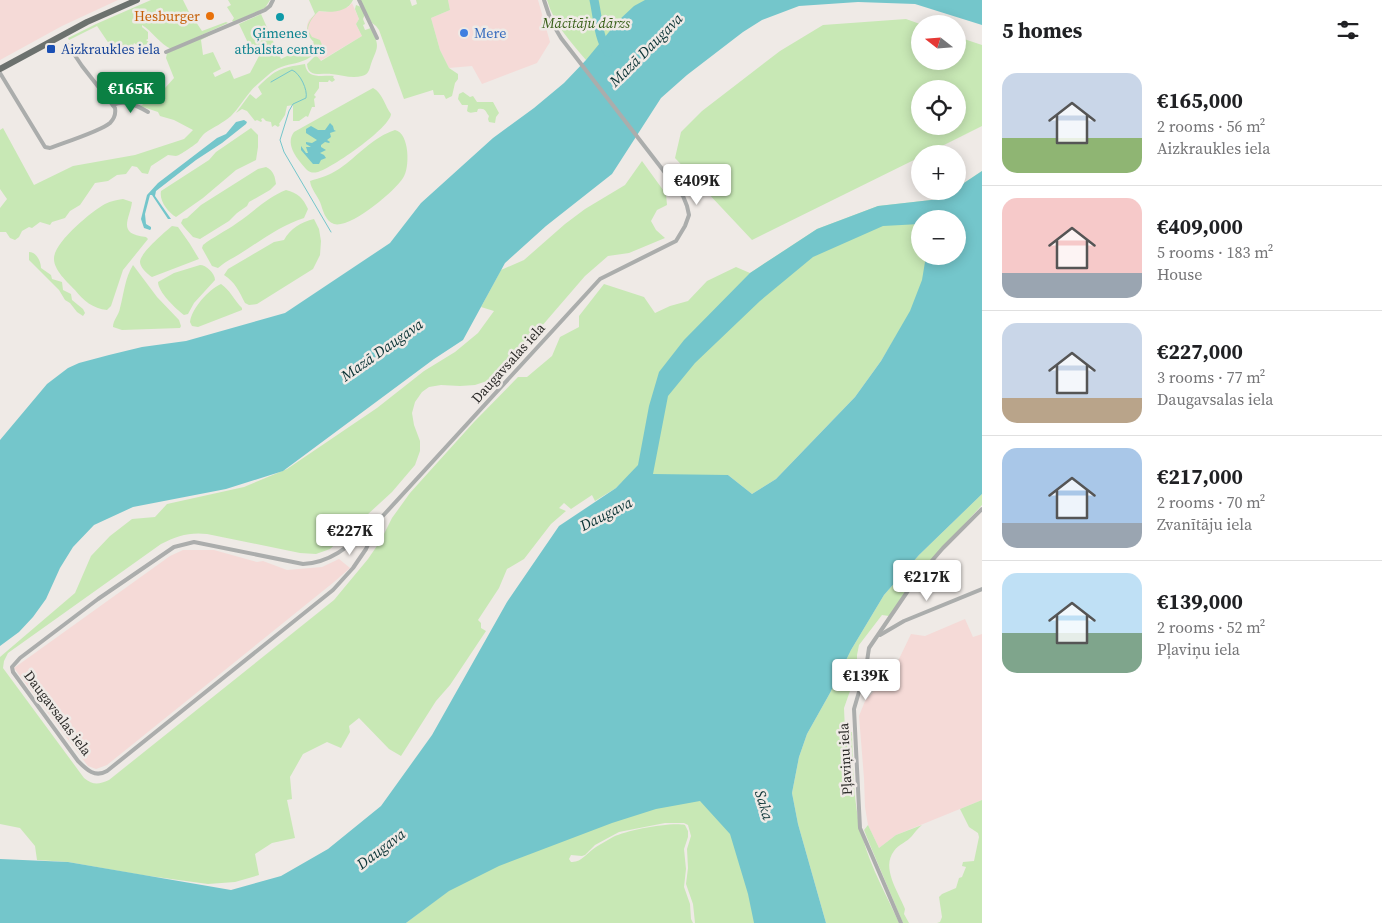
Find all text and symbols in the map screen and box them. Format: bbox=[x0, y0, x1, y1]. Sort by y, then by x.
place label: Hesburger bbox=[134, 6, 200, 26]
water label: Mazā Daugava bbox=[604, 8, 687, 92]
marker: Hesburger bbox=[204, 10, 216, 22]
marker: Ģimenes atbalsta centrs bbox=[274, 11, 286, 23]
park label: Mācītāju dārzs bbox=[541, 13, 631, 33]
north arrow bbox=[911, 15, 966, 70]
map controls bbox=[911, 15, 966, 265]
text: 5 homes bbox=[1002, 16, 1082, 45]
icon: filters bbox=[1334, 16, 1362, 44]
place label: Ģimenes atbalsta centrs bbox=[235, 23, 325, 59]
place label: Mere bbox=[474, 23, 506, 43]
marker: Mere bbox=[458, 27, 470, 39]
place label: Aizkraukles iela bbox=[61, 39, 161, 59]
marker: Aizkraukles iela bbox=[45, 43, 57, 55]
pin: €165K bbox=[96, 72, 166, 114]
text: €165K bbox=[108, 77, 154, 99]
button: locate bbox=[911, 80, 966, 135]
text: €165,000 bbox=[1157, 86, 1243, 115]
icon: home bbox=[1042, 93, 1102, 153]
text: 2 rooms · 56 m² bbox=[1157, 115, 1265, 137]
text: Aizkraukles iela bbox=[1157, 137, 1270, 159]
button: + bbox=[911, 145, 966, 200]
pin: €409K bbox=[662, 164, 732, 206]
text: €409K bbox=[674, 169, 720, 191]
button: − bbox=[911, 210, 966, 265]
text: €409,000 bbox=[1157, 212, 1243, 241]
icon: home bbox=[1042, 218, 1102, 278]
text: 5 rooms · 183 m² bbox=[1157, 241, 1273, 263]
text: House bbox=[1157, 263, 1202, 285]
water label: Mazā Daugava bbox=[336, 313, 427, 386]
street label: Daugavsalas iela bbox=[466, 318, 550, 408]
text: €227,000 bbox=[1157, 337, 1243, 366]
icon: home bbox=[1042, 343, 1102, 403]
text: 3 rooms · 77 m² bbox=[1157, 366, 1265, 388]
text: Daugavsalas iela bbox=[1157, 388, 1273, 410]
text: €217,000 bbox=[1157, 462, 1243, 491]
icon: home bbox=[1042, 468, 1102, 528]
water label: Daugava bbox=[575, 491, 636, 536]
text: 2 rooms · 70 m² bbox=[1157, 491, 1265, 513]
text: Zvanītāju iela bbox=[1157, 513, 1252, 535]
pin: €227K bbox=[315, 514, 385, 556]
text: €227K bbox=[327, 519, 373, 541]
pin: €217K bbox=[892, 560, 962, 602]
text: €217K bbox=[904, 565, 950, 587]
text: €139,000 bbox=[1157, 587, 1243, 616]
icon: home bbox=[1042, 593, 1102, 653]
text: 2 rooms · 52 m² bbox=[1157, 616, 1265, 638]
text: Pļaviņu iela bbox=[1157, 638, 1240, 660]
pin: €139K bbox=[831, 658, 901, 701]
text: €139K bbox=[843, 664, 889, 686]
street label: Daugavsalas iela bbox=[19, 666, 97, 760]
street label: Pļaviņu iela bbox=[833, 721, 857, 796]
water label: Saka bbox=[750, 787, 779, 822]
water label: Daugava bbox=[351, 823, 410, 875]

